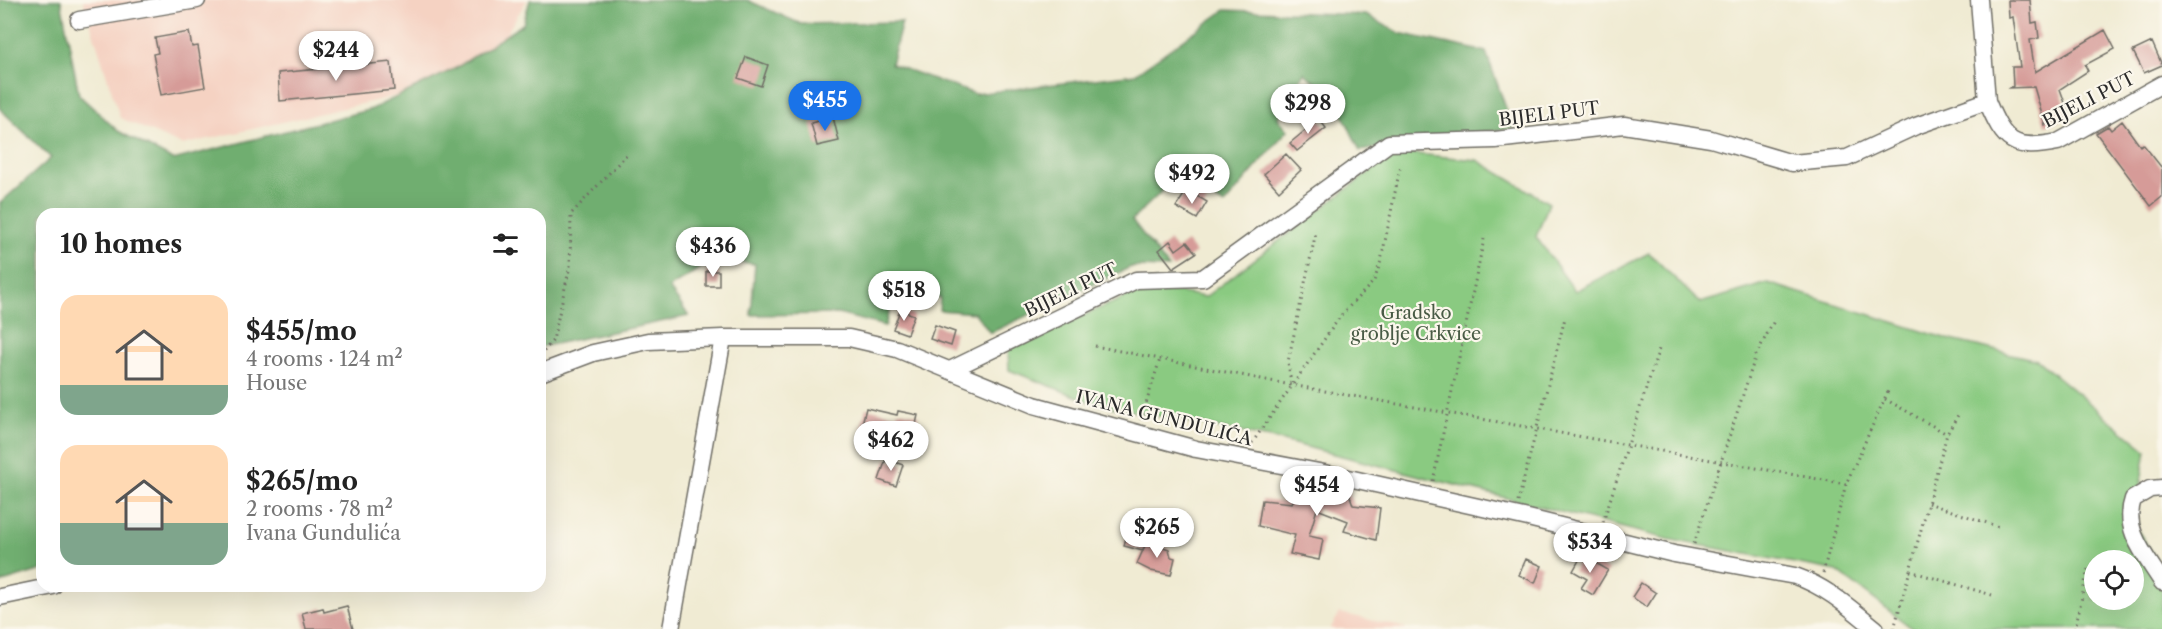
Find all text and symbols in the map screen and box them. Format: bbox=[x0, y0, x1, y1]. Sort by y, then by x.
pin: $244 bbox=[300, 31, 372, 82]
text: $244 bbox=[313, 38, 359, 62]
street label: BIJELI PUT bbox=[2039, 67, 2139, 133]
pin: $455 bbox=[789, 81, 861, 132]
pin: $298 bbox=[1272, 84, 1344, 135]
text: $455 bbox=[802, 88, 848, 112]
text: $298 bbox=[1284, 91, 1332, 115]
street label: BIJELI PUT bbox=[1498, 97, 1601, 131]
pin: $492 bbox=[1156, 154, 1228, 205]
text: $492 bbox=[1169, 161, 1215, 185]
pin: $436 bbox=[677, 227, 749, 278]
text: 10 homes bbox=[60, 228, 182, 260]
icon: filters bbox=[489, 228, 522, 261]
text: $436 bbox=[690, 234, 736, 258]
street label: BIJELI PUT bbox=[1021, 258, 1122, 322]
pin: $518 bbox=[868, 271, 940, 322]
text: $518 bbox=[882, 278, 926, 302]
park label: Gradsko groblje Crkvice bbox=[1351, 302, 1481, 345]
text: $455/mo bbox=[246, 315, 357, 347]
icon: home bbox=[108, 319, 180, 391]
text: 4 rooms · 124 m² bbox=[246, 347, 403, 371]
text: House bbox=[246, 371, 307, 395]
street label: IVANA GUNDULIĆA bbox=[1073, 384, 1255, 451]
pin: $462 bbox=[855, 421, 927, 472]
text: $462 bbox=[868, 428, 914, 452]
text: $265/mo bbox=[246, 465, 358, 497]
pin: $454 bbox=[1281, 466, 1353, 517]
icon: home bbox=[108, 469, 180, 541]
text: $454 bbox=[1294, 473, 1340, 497]
text: 2 rooms · 78 m² bbox=[246, 497, 393, 521]
pin: $265 bbox=[1121, 508, 1193, 559]
text: $265 bbox=[1134, 515, 1180, 539]
text: Ivana Gundulića bbox=[246, 521, 401, 545]
pin: $534 bbox=[1554, 523, 1626, 574]
text: $534 bbox=[1567, 530, 1613, 554]
map controls bbox=[2084, 550, 2144, 610]
button: locate bbox=[2084, 550, 2144, 610]

